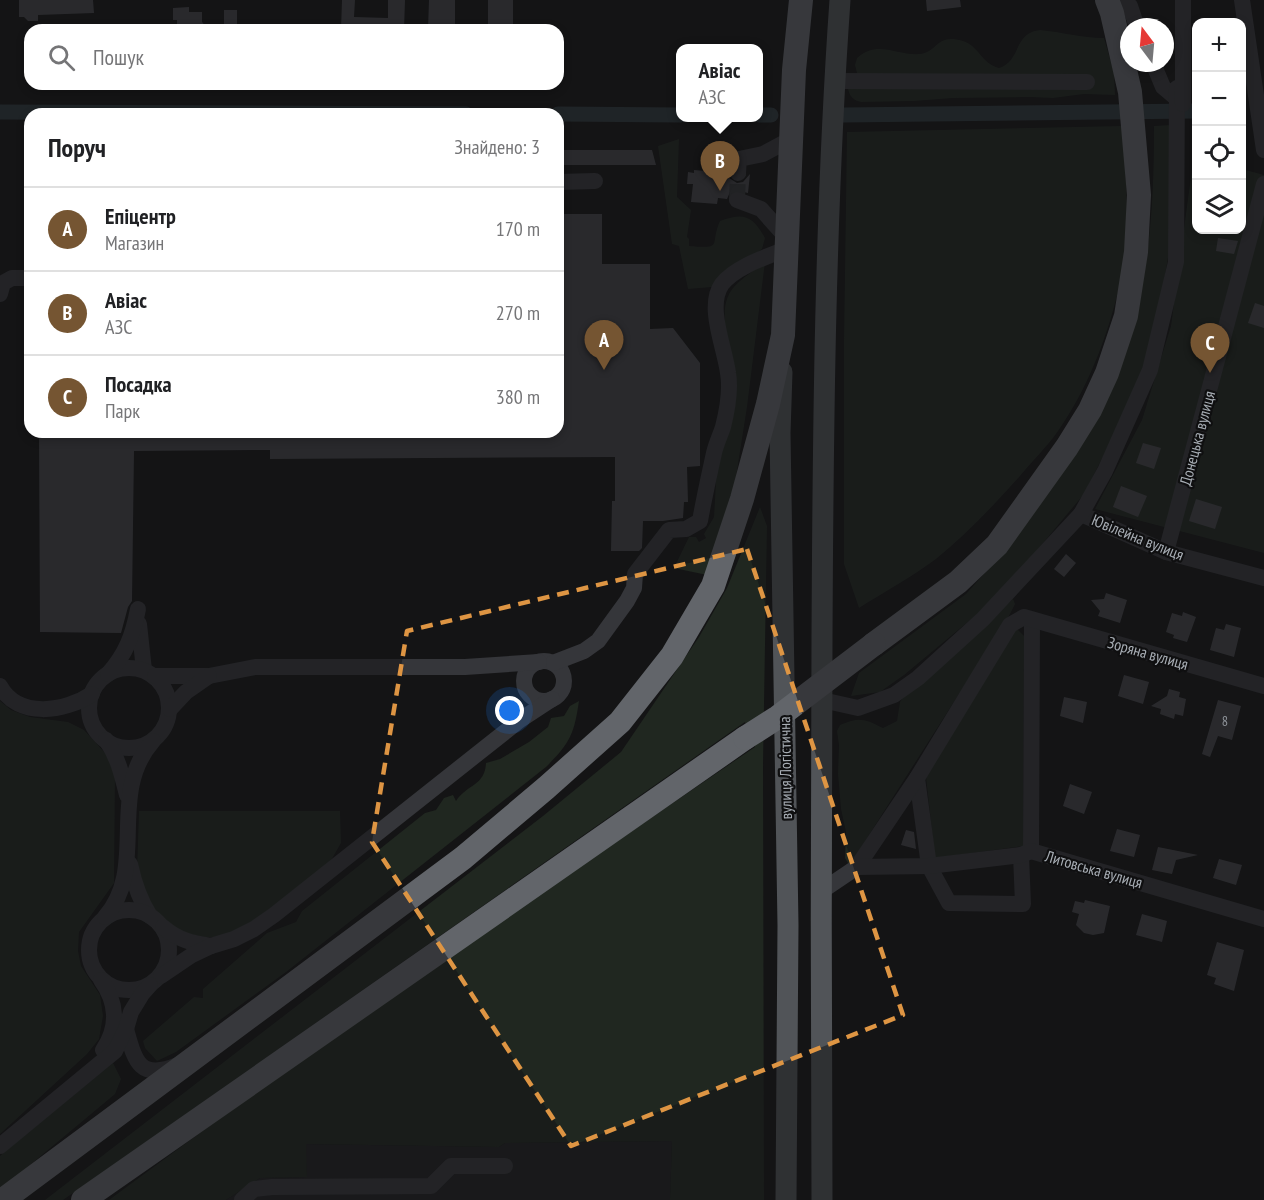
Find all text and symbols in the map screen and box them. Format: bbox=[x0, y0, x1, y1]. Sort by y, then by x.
north arrow bbox=[1120, 18, 1174, 72]
map controls bbox=[1192, 18, 1246, 234]
button: + bbox=[1192, 18, 1246, 72]
search box bbox=[24, 24, 564, 90]
icon: search bbox=[45, 41, 78, 74]
text: Пошук bbox=[93, 43, 144, 71]
popup bbox=[676, 44, 763, 122]
text: Авіас bbox=[699, 56, 740, 84]
button: − bbox=[1192, 72, 1246, 126]
text: АЗС bbox=[699, 84, 726, 110]
button: locate bbox=[1192, 126, 1246, 180]
text: Поруч bbox=[48, 131, 106, 164]
text: Знайдено: 3 bbox=[454, 134, 540, 160]
pin: B bbox=[700, 142, 740, 191]
button: layers bbox=[1192, 180, 1246, 234]
text: Епіцентр bbox=[105, 202, 176, 230]
text: A bbox=[62, 216, 73, 242]
text: 170 m bbox=[496, 216, 540, 242]
text: Магазин bbox=[105, 230, 164, 256]
text: Авіас bbox=[105, 286, 147, 314]
text: B bbox=[63, 300, 72, 326]
text: 270 m bbox=[496, 300, 540, 326]
text: АЗС bbox=[105, 314, 132, 340]
pin: A bbox=[584, 320, 624, 370]
pin: C bbox=[1190, 324, 1230, 373]
text: Посадка bbox=[105, 370, 172, 398]
text: C bbox=[63, 384, 72, 410]
text: 380 m bbox=[496, 384, 540, 410]
street label: Донецька вулиця bbox=[1175, 389, 1219, 487]
text: Парк bbox=[105, 398, 140, 424]
street label: Ювілейна вулиця bbox=[1089, 509, 1187, 565]
street label: Зоряна вулиця bbox=[1105, 632, 1191, 674]
your location bbox=[495, 696, 524, 725]
house number: 8 bbox=[1222, 712, 1228, 730]
street label: вулиця Логістична bbox=[774, 716, 796, 820]
street label: Литовська вулиця bbox=[1042, 845, 1145, 892]

